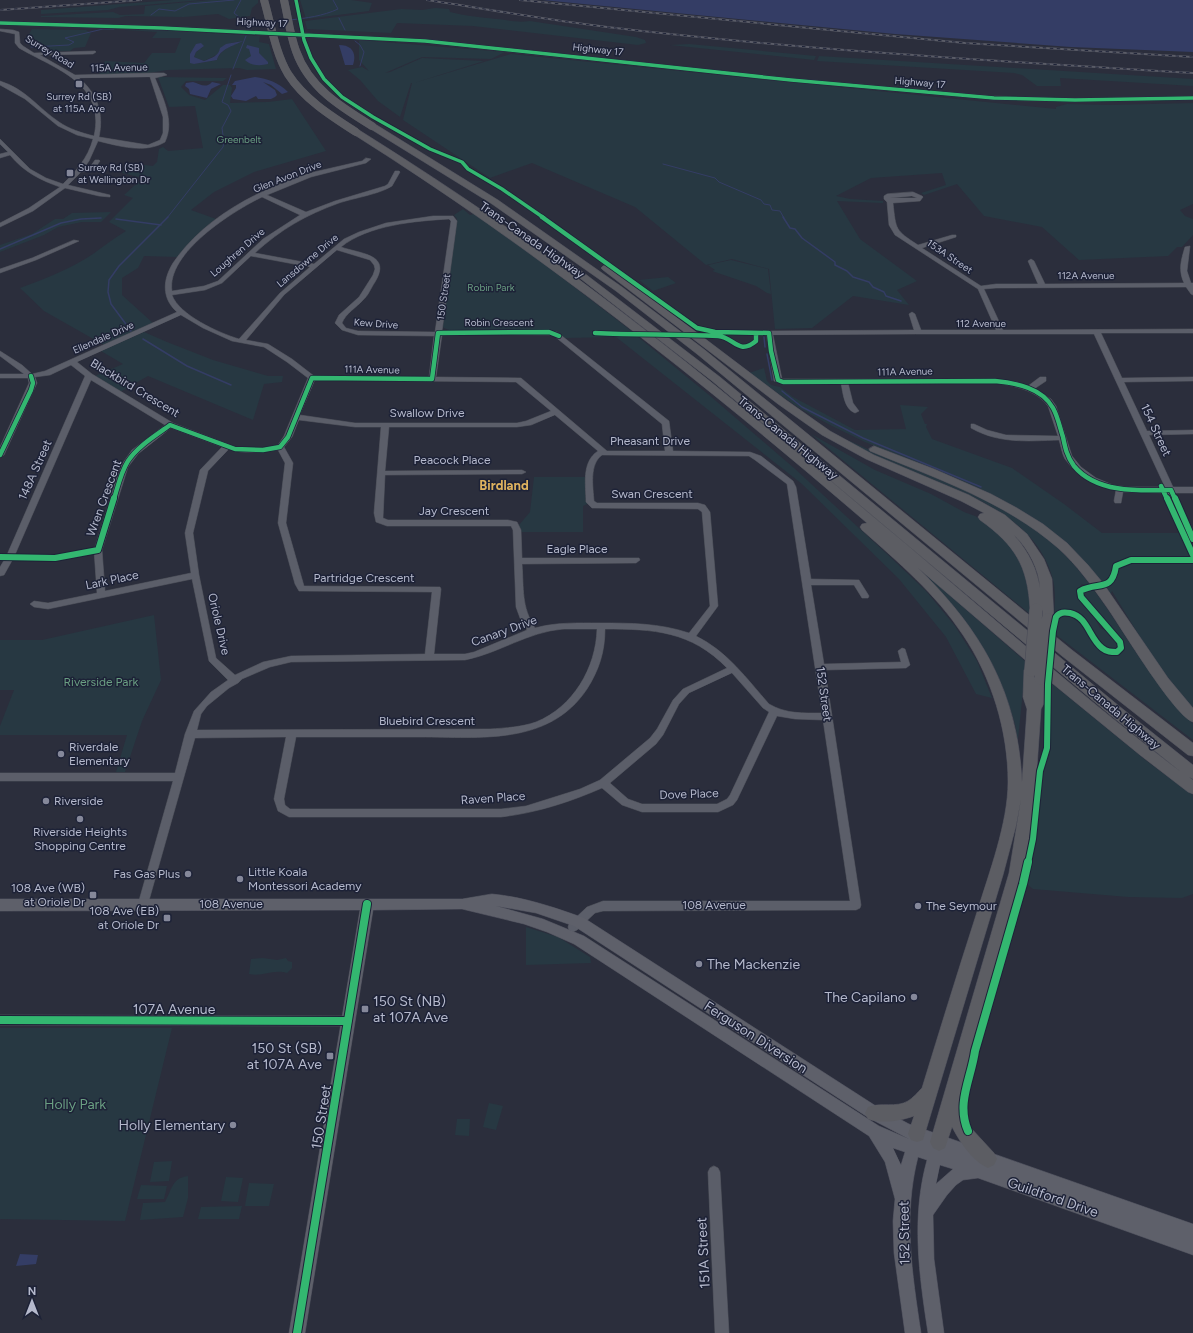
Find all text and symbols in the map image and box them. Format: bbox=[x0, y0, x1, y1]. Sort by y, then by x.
street label: Highway 17 bbox=[236, 15, 288, 30]
street label: Surrey Road bbox=[23, 32, 77, 71]
street label: Highway 17 bbox=[572, 40, 625, 59]
street label: 115A Avenue bbox=[90, 60, 148, 74]
street label: Highway 17 bbox=[894, 74, 947, 91]
marker: Surrey Rd (SB) at 115A Ave bbox=[74, 79, 84, 89]
place label: Surrey Rd (SB) at 115A Ave bbox=[46, 90, 112, 115]
park label: Greenbelt bbox=[217, 133, 262, 146]
street label: Glen Avon Drive bbox=[251, 157, 324, 195]
place label: Surrey Rd (SB) at Wellington Dr bbox=[78, 161, 151, 186]
marker: Surrey Rd (SB) at Wellington Dr bbox=[65, 168, 75, 178]
street label: Trans-Canada Highway bbox=[477, 199, 587, 282]
street label: Loughren Drive bbox=[207, 225, 268, 280]
street label: Lansdowne Drive bbox=[274, 230, 341, 290]
street label: 153A Street bbox=[924, 236, 975, 277]
street label: 112A Avenue bbox=[1058, 269, 1115, 282]
street label: 150 Street bbox=[434, 273, 453, 321]
park label: Robin Park bbox=[467, 281, 515, 294]
street label: Kew Drive bbox=[353, 315, 399, 332]
street label: Robin Crescent bbox=[464, 316, 534, 329]
street label: 112 Avenue bbox=[956, 317, 1007, 330]
street label: Ellendale Drive bbox=[71, 318, 136, 357]
street label: Blackbird Crescent bbox=[88, 356, 182, 420]
street label: 111A Avenue bbox=[344, 363, 400, 376]
street label: 111A Avenue bbox=[877, 365, 933, 378]
street label: Trans-Canada Highway bbox=[735, 393, 841, 483]
street label: 154 Street bbox=[1138, 402, 1174, 459]
street label: Swallow Drive bbox=[390, 406, 465, 420]
street label: Pheasant Drive bbox=[610, 434, 690, 448]
street label: 148A Street bbox=[15, 437, 55, 502]
street label: Peacock Place bbox=[414, 453, 491, 467]
street label: Wren Crescent bbox=[84, 457, 125, 538]
district label: Birdland bbox=[479, 478, 529, 493]
street label: Swan Crescent bbox=[611, 487, 693, 501]
street label: Jay Crescent bbox=[419, 504, 490, 518]
street label: Eagle Place bbox=[546, 542, 608, 556]
street label: Lark Place bbox=[84, 567, 140, 592]
street label: Partridge Crescent bbox=[313, 571, 415, 585]
street label: Oriole Drive bbox=[205, 592, 233, 657]
street label: Canary Drive bbox=[469, 613, 539, 649]
street label: Trans-Canada Highway bbox=[1059, 662, 1164, 753]
street label: 152 Street bbox=[813, 666, 835, 723]
park label: Riverside Park bbox=[64, 675, 139, 689]
street label: Bluebird Crescent bbox=[379, 714, 476, 728]
place label: Riverdale Elementary bbox=[69, 740, 130, 768]
marker: Riverdale Elementary bbox=[56, 749, 66, 759]
street label: Dove Place bbox=[659, 786, 719, 802]
street label: Raven Place bbox=[460, 789, 526, 807]
place label: Riverside bbox=[54, 794, 103, 808]
marker: Riverside bbox=[41, 796, 51, 806]
marker: Riverside Heights Shopping Centre bbox=[75, 814, 85, 824]
place label: Riverside Heights Shopping Centre bbox=[33, 825, 127, 853]
place label: Little Koala Montessori Academy bbox=[248, 865, 362, 893]
place label: Fas Gas Plus bbox=[113, 867, 180, 881]
marker: Fas Gas Plus bbox=[183, 869, 193, 879]
marker: Little Koala Montessori Academy bbox=[235, 874, 245, 884]
place label: 108 Ave (WB) at Oriole Dr bbox=[11, 881, 85, 909]
marker: 108 Ave (WB) at Oriole Dr bbox=[88, 890, 98, 900]
street label: 108 Avenue bbox=[199, 897, 263, 911]
street label: 108 Avenue bbox=[682, 898, 746, 912]
place label: The Seymour bbox=[926, 899, 997, 913]
marker: The Seymour bbox=[913, 901, 923, 911]
place label: 108 Ave (EB) at Oriole Dr bbox=[90, 904, 159, 932]
marker: 108 Ave (EB) at Oriole Dr bbox=[162, 913, 172, 923]
place label: The Mackenzie bbox=[707, 956, 800, 973]
marker: The Mackenzie bbox=[694, 959, 704, 969]
place label: The Capilano bbox=[824, 989, 906, 1006]
marker: The Capilano bbox=[909, 992, 919, 1002]
place label: 150 St (NB) at 107A Ave bbox=[373, 993, 449, 1026]
street label: Ferguson Diversion bbox=[701, 998, 811, 1077]
street label: 107A Avenue bbox=[133, 1001, 216, 1018]
marker: 150 St (NB) at 107A Ave bbox=[360, 1004, 370, 1014]
place label: 150 St (SB) at 107A Ave bbox=[247, 1040, 322, 1073]
marker: 150 St (SB) at 107A Ave bbox=[325, 1051, 335, 1061]
street label: 150 Street bbox=[308, 1083, 335, 1151]
park label: Holly Park bbox=[44, 1096, 106, 1113]
place label: Holly Elementary bbox=[119, 1117, 226, 1134]
marker: Holly Elementary bbox=[228, 1120, 238, 1130]
street label: Guildford Drive bbox=[1005, 1174, 1101, 1221]
street label: 152 Street bbox=[895, 1201, 914, 1265]
street label: 151A Street bbox=[693, 1217, 714, 1289]
north arrow bbox=[12, 1281, 52, 1321]
text: N bbox=[28, 1285, 36, 1298]

